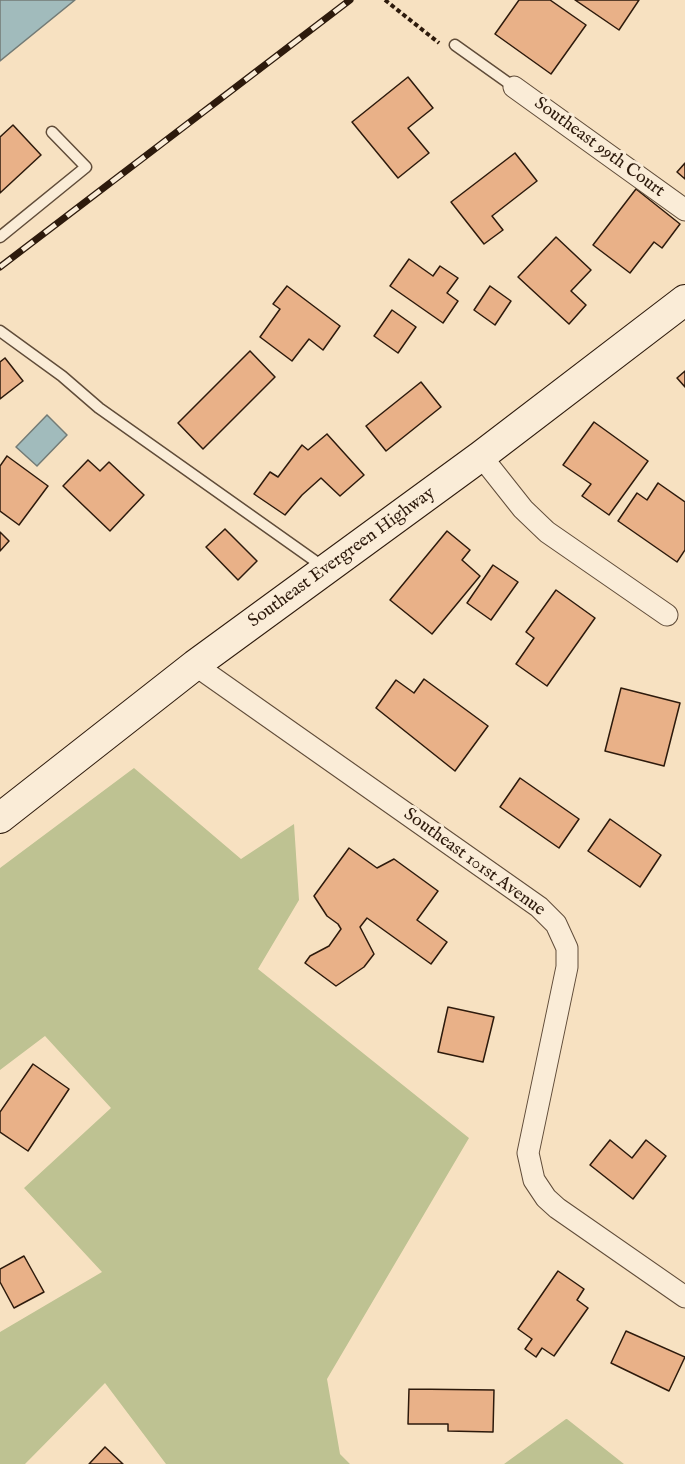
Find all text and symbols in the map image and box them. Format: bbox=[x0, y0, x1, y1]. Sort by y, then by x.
street label: Southeast 99th Court bbox=[529, 93, 669, 203]
street label: Southeast Evergreen Highway bbox=[244, 483, 440, 633]
street label: Southeast 101st Avenue bbox=[399, 804, 549, 922]

